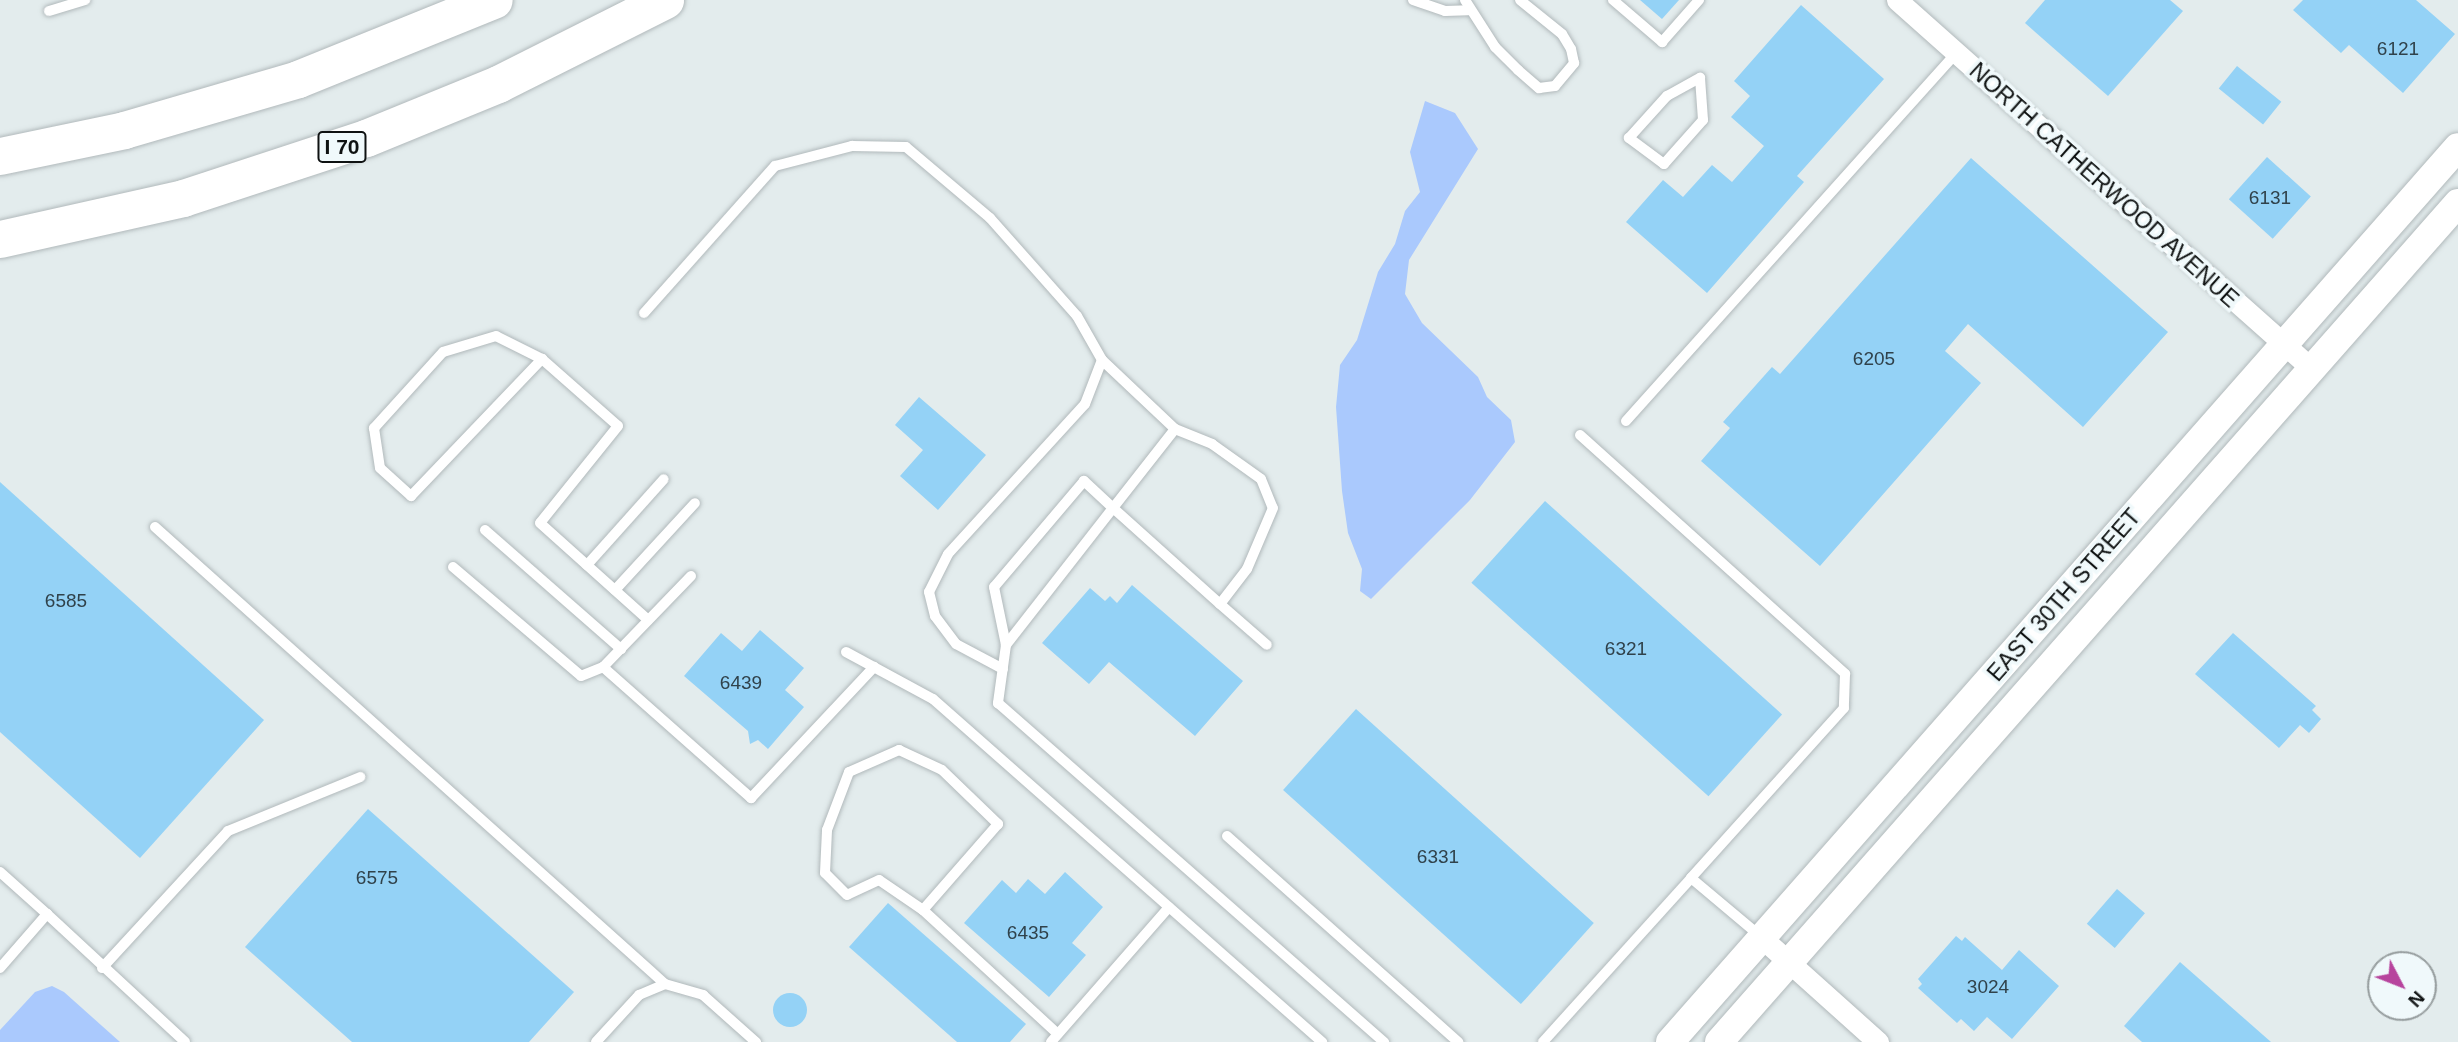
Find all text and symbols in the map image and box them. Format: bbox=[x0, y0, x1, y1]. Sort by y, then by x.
house number: 6121 bbox=[2377, 38, 2419, 60]
street label: NORTH CATHERWOOD AVENUE bbox=[1963, 56, 2245, 314]
road number: I 70 bbox=[316, 130, 368, 164]
house number: 6131 bbox=[2249, 187, 2291, 209]
house number: 6205 bbox=[1853, 348, 1895, 370]
street label: EAST 30TH STREET bbox=[1981, 503, 2147, 687]
house number: 6585 bbox=[45, 590, 87, 612]
house number: 6321 bbox=[1605, 638, 1647, 660]
house number: 6439 bbox=[720, 672, 762, 694]
house number: 6331 bbox=[1417, 846, 1459, 868]
house number: 6575 bbox=[356, 867, 398, 889]
house number: 6435 bbox=[1007, 922, 1049, 944]
north arrow bbox=[2367, 951, 2437, 1021]
house number: 3024 bbox=[1967, 976, 2009, 998]
text: N bbox=[2404, 987, 2429, 1011]

